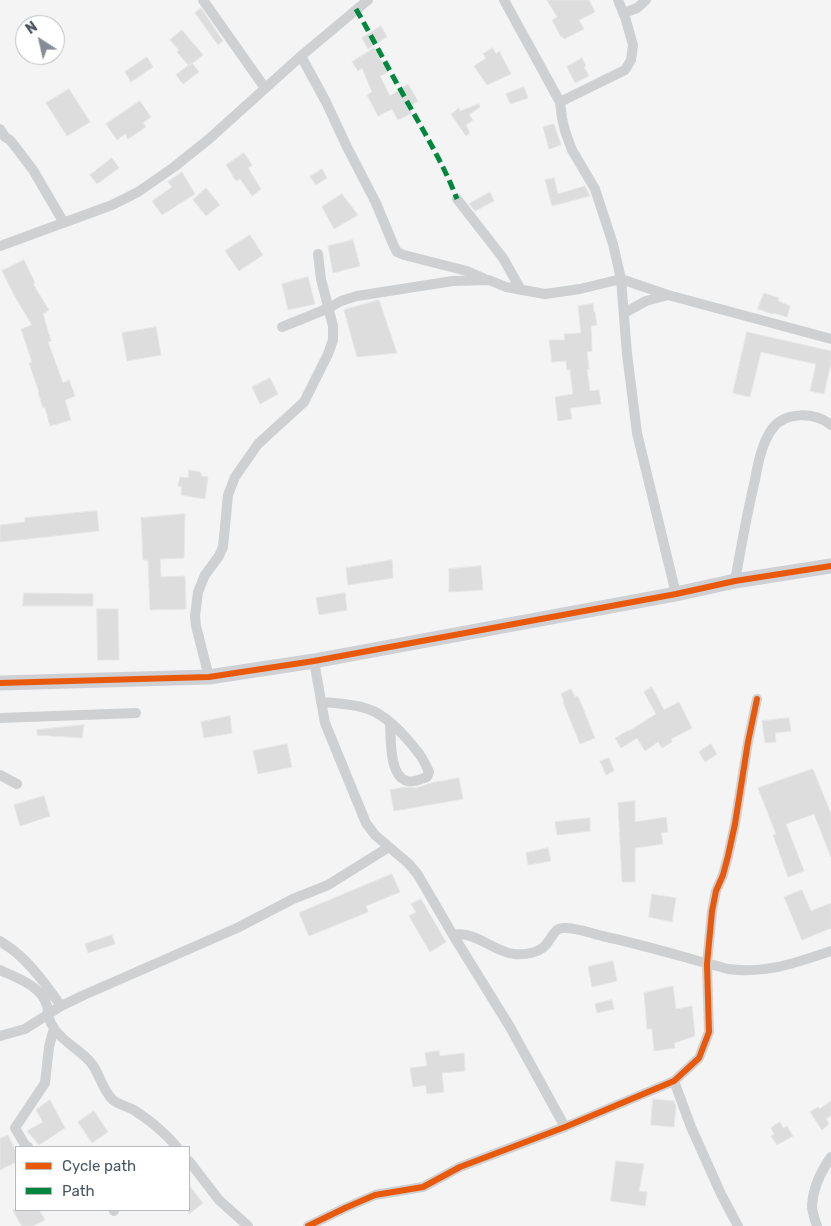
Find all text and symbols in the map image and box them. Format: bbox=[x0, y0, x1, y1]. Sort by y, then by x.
north arrow bbox=[15, 15, 65, 65]
text: N bbox=[23, 18, 41, 38]
legend bbox=[15, 1146, 190, 1211]
text: Cycle path bbox=[62, 1157, 136, 1175]
text: Path bbox=[62, 1182, 95, 1200]

